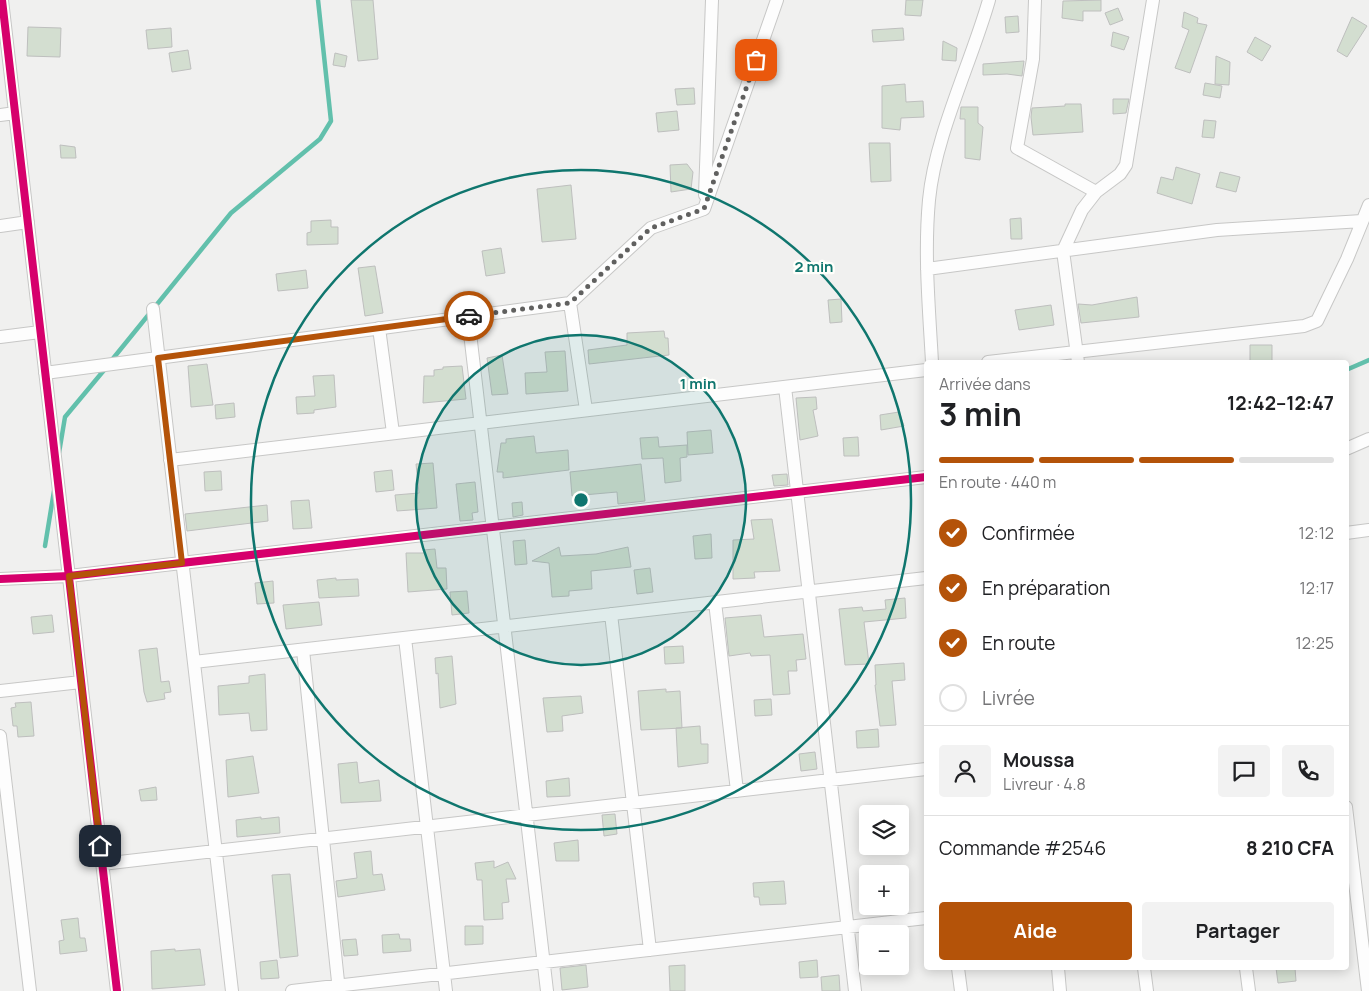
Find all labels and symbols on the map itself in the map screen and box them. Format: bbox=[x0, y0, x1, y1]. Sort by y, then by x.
pin bbox=[735, 39, 777, 81]
text: 2 min bbox=[794, 256, 834, 277]
courier bbox=[444, 291, 494, 341]
text: 1 min bbox=[680, 373, 716, 394]
centre of rings bbox=[572, 491, 590, 509]
pin bbox=[79, 825, 121, 867]

